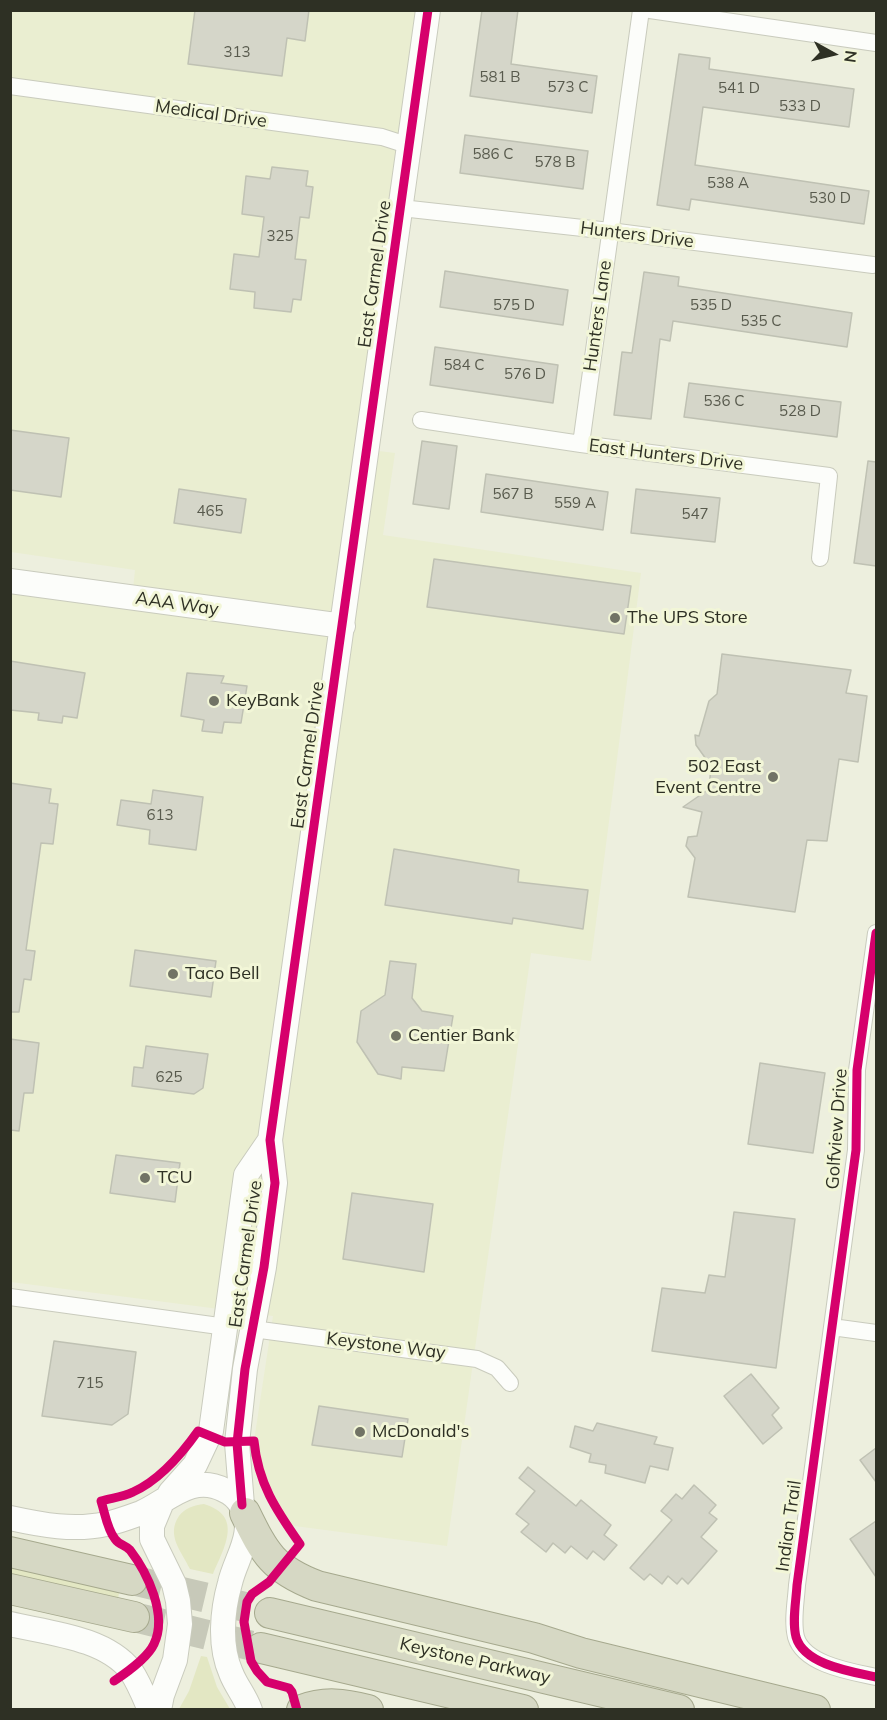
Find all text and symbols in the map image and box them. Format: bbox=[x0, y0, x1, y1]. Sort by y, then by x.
north arrow bbox=[803, 24, 863, 84]
house number: 313 bbox=[224, 43, 250, 61]
text: N bbox=[840, 49, 862, 64]
house number: 581 B bbox=[479, 68, 521, 86]
house number: 573 C bbox=[547, 78, 589, 96]
house number: 541 D bbox=[718, 79, 760, 97]
street label: Medical Drive bbox=[154, 95, 268, 133]
house number: 533 D bbox=[779, 97, 821, 115]
house number: 586 C bbox=[472, 145, 514, 163]
house number: 578 B bbox=[534, 153, 576, 171]
house number: 538 A bbox=[707, 174, 749, 192]
house number: 530 D bbox=[809, 189, 851, 207]
street label: East Carmel Drive bbox=[354, 199, 396, 349]
street label: Hunters Drive bbox=[579, 217, 695, 253]
house number: 325 bbox=[267, 227, 293, 245]
street label: Hunters Lane bbox=[580, 259, 616, 373]
house number: 575 D bbox=[493, 296, 535, 314]
house number: 535 D bbox=[690, 296, 732, 314]
house number: 535 C bbox=[740, 312, 782, 330]
house number: 584 C bbox=[443, 356, 485, 374]
house number: 576 D bbox=[504, 365, 546, 383]
house number: 536 C bbox=[703, 392, 745, 410]
house number: 528 D bbox=[779, 402, 821, 420]
street label: East Hunters Drive bbox=[588, 435, 744, 475]
house number: 567 B bbox=[492, 485, 534, 503]
house number: 559 A bbox=[554, 494, 596, 512]
house number: 465 bbox=[197, 502, 223, 520]
house number: 547 bbox=[682, 505, 708, 523]
street label: AAA Way bbox=[134, 587, 220, 621]
place label: The UPS Store bbox=[627, 607, 748, 629]
marker: The UPS Store bbox=[608, 611, 622, 625]
street label: East Carmel Drive bbox=[287, 680, 329, 830]
place label: KeyBank bbox=[226, 690, 299, 712]
marker: KeyBank bbox=[207, 694, 221, 708]
place label: 502 East Event Centre bbox=[655, 756, 761, 798]
marker: 502 East Event Centre bbox=[766, 770, 780, 784]
house number: 613 bbox=[147, 806, 173, 824]
place label: Taco Bell bbox=[185, 963, 260, 985]
marker: Taco Bell bbox=[166, 967, 180, 981]
place label: Centier Bank bbox=[408, 1025, 514, 1047]
marker: Centier Bank bbox=[389, 1029, 403, 1043]
house number: 625 bbox=[156, 1068, 182, 1086]
street label: Golfview Drive bbox=[822, 1068, 852, 1190]
place label: TCU bbox=[157, 1167, 193, 1189]
marker: TCU bbox=[138, 1171, 152, 1185]
street label: East Carmel Drive bbox=[225, 1179, 267, 1329]
street label: Keystone Way bbox=[325, 1328, 447, 1364]
house number: 715 bbox=[77, 1374, 103, 1392]
place label: McDonald's bbox=[372, 1421, 469, 1443]
marker: McDonald's bbox=[353, 1425, 367, 1439]
street label: Indian Trail bbox=[772, 1479, 806, 1573]
street label: Keystone Parkway bbox=[398, 1633, 552, 1689]

